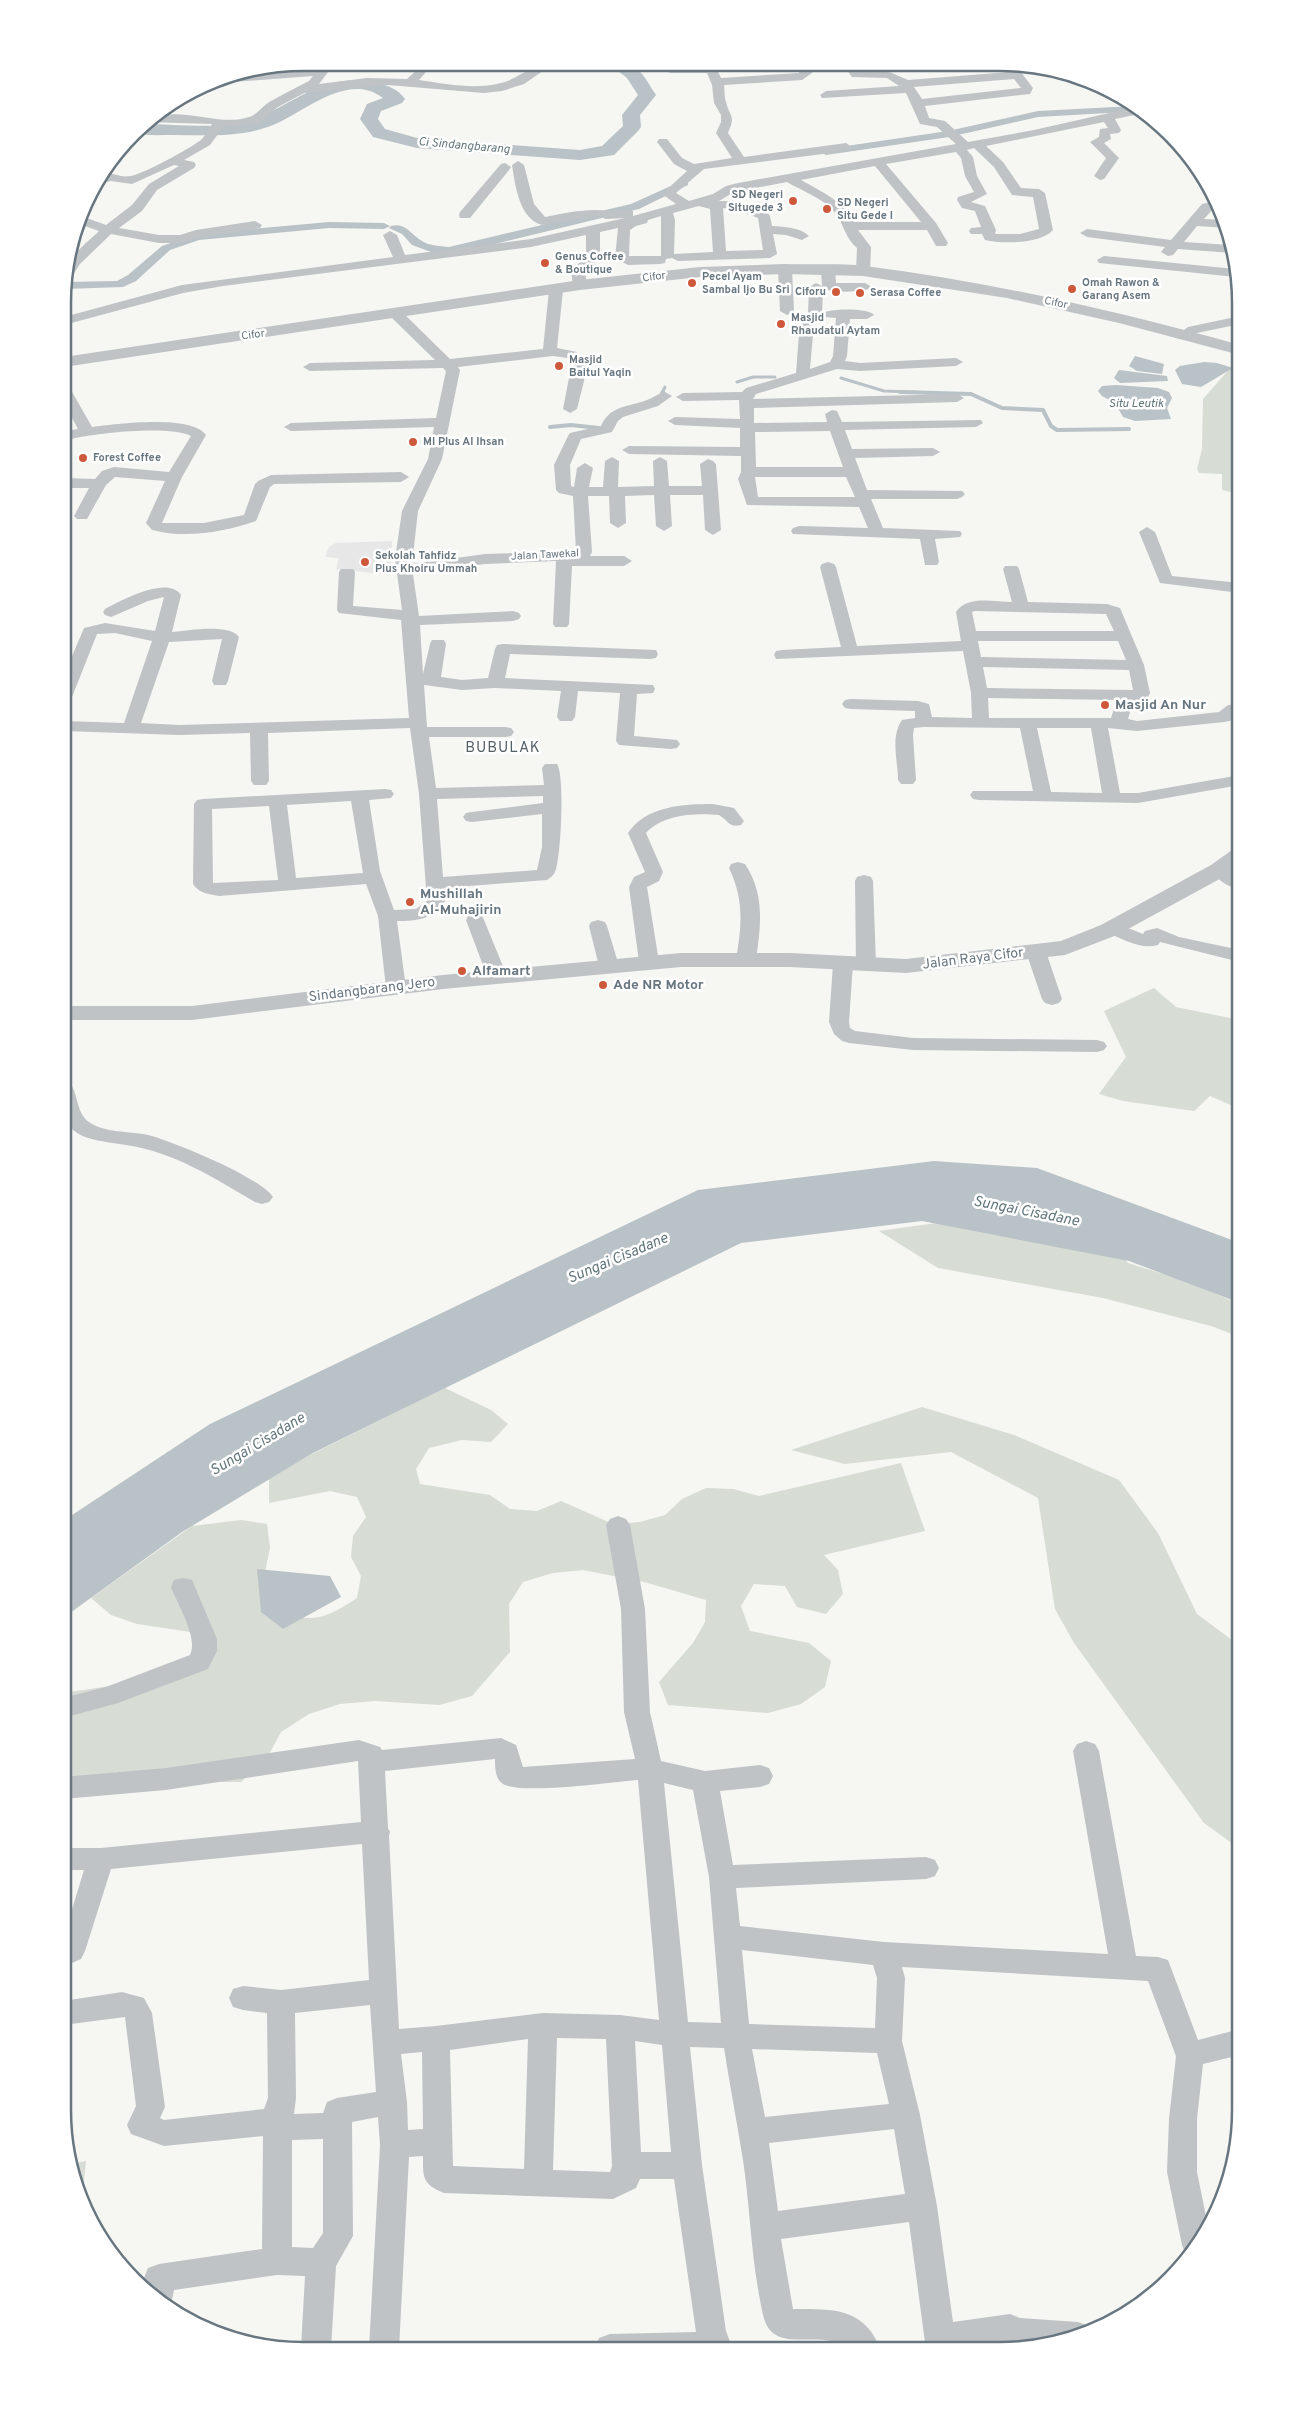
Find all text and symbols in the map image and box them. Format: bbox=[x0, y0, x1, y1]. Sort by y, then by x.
water label: Ci Sindangbarang bbox=[418, 134, 511, 158]
place label: SD Negeri Situgede 3 bbox=[728, 188, 783, 215]
marker: SD Negeri Situgede 3 bbox=[787, 195, 799, 207]
place label: SD Negeri Situ Gede I bbox=[837, 196, 893, 223]
marker: SD Negeri Situ Gede I bbox=[821, 203, 833, 215]
place label: Genus Coffee & Boutique bbox=[555, 250, 624, 277]
marker: Genus Coffee & Boutique bbox=[539, 257, 551, 269]
street label: Cifor bbox=[641, 269, 667, 285]
place label: Pecel Ayam Sambal Ijo Bu Sri bbox=[702, 270, 790, 297]
place label: Omah Rawon & Garang Asem bbox=[1082, 276, 1160, 303]
marker: Pecel Ayam Sambal Ijo Bu Sri bbox=[686, 277, 698, 289]
marker: Omah Rawon & Garang Asem bbox=[1066, 283, 1078, 295]
place label: Ciforu bbox=[795, 285, 826, 299]
marker: Ciforu bbox=[830, 286, 842, 298]
place label: Serasa Coffee bbox=[870, 286, 941, 300]
marker: Serasa Coffee bbox=[854, 287, 866, 299]
street label: Cifor bbox=[1043, 294, 1070, 312]
place label: Masjid Rhaudatul Aytam bbox=[791, 311, 880, 338]
marker: Masjid Rhaudatul Aytam bbox=[775, 318, 787, 330]
street label: Cifor bbox=[240, 326, 266, 344]
place label: Masjid Baitul Yaqin bbox=[569, 353, 631, 380]
marker: Masjid Baitul Yaqin bbox=[553, 360, 565, 372]
water label: Situ Leutik bbox=[1109, 396, 1164, 412]
place label: MI Plus Al Ihsan bbox=[423, 435, 504, 449]
marker: MI Plus Al Ihsan bbox=[407, 436, 419, 448]
place label: Forest Coffee bbox=[93, 451, 161, 465]
marker: Forest Coffee bbox=[77, 452, 89, 464]
street label: Jalan Tawekal bbox=[511, 546, 579, 564]
place label: Sekolah Tahfidz Plus Khoiru Ummah bbox=[375, 549, 477, 576]
marker: Sekolah Tahfidz Plus Khoiru Ummah bbox=[359, 556, 371, 568]
place label: Masjid An Nur bbox=[1115, 697, 1206, 714]
marker: Masjid An Nur bbox=[1099, 699, 1111, 711]
district label: BUBULAK bbox=[465, 739, 541, 758]
place label: Mushillah Al-Muhajirin bbox=[420, 886, 501, 919]
marker: Mushillah Al-Muhajirin bbox=[404, 896, 416, 908]
street label: Jalan Raya Cifor bbox=[921, 944, 1025, 974]
place label: Alfamart bbox=[472, 963, 531, 980]
marker: Alfamart bbox=[456, 965, 468, 977]
street label: Sindangbarang Jero bbox=[308, 974, 436, 1006]
place label: Ade NR Motor bbox=[613, 977, 704, 994]
marker: Ade NR Motor bbox=[597, 979, 609, 991]
water label: Sungai Cisadane bbox=[972, 1192, 1081, 1232]
water label: Sungai Cisadane bbox=[565, 1229, 671, 1289]
water label: Sungai Cisadane bbox=[207, 1409, 309, 1481]

